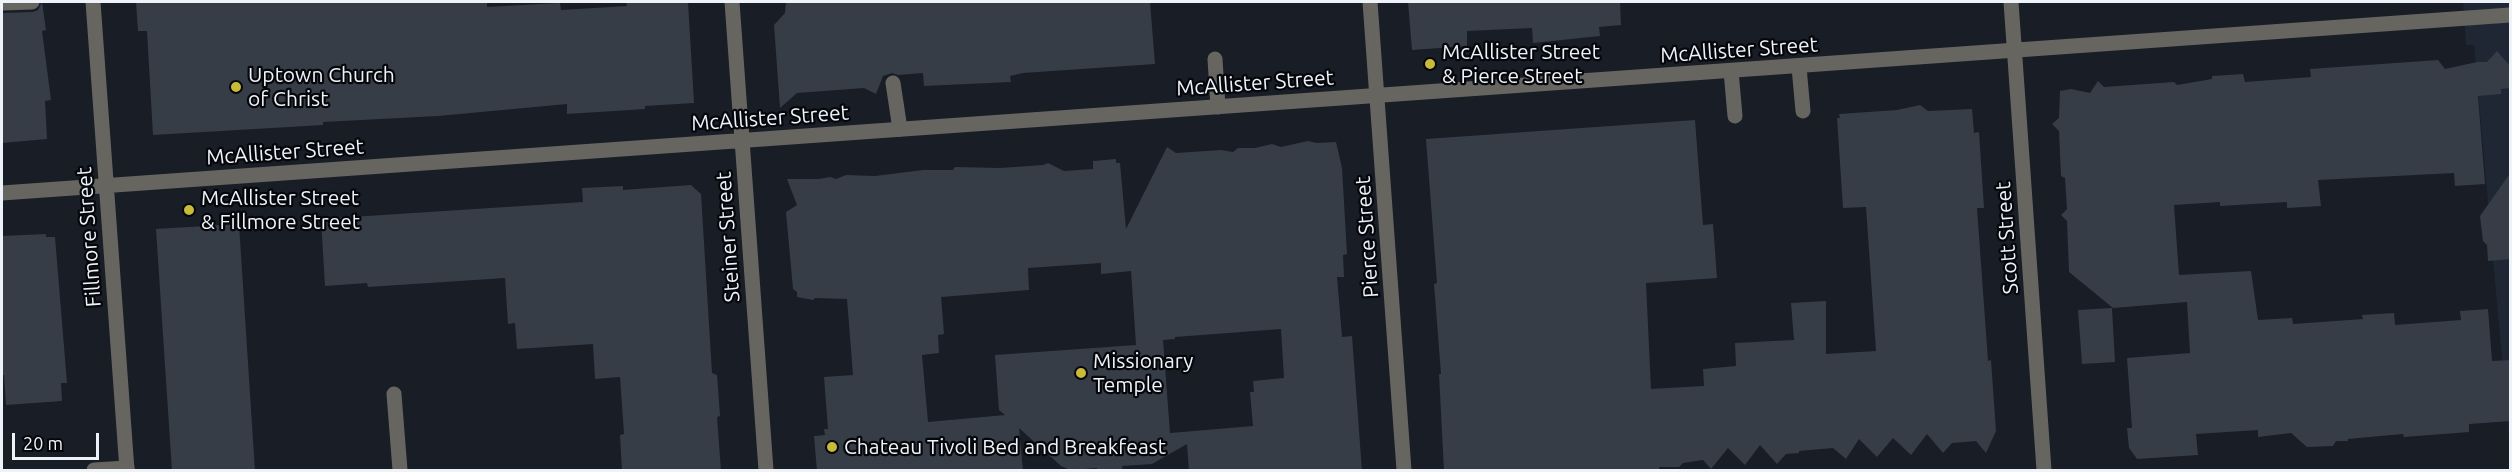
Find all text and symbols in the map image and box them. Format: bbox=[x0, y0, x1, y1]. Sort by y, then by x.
street label: McAllister Street bbox=[1659, 32, 1819, 68]
place label: McAllister Street & Pierce Street bbox=[1442, 39, 1600, 89]
marker: McAllister Street & Pierce Street bbox=[1423, 57, 1437, 71]
place label: Uptown Church of Christ bbox=[248, 62, 395, 112]
street label: McAllister Street bbox=[1175, 65, 1335, 101]
marker: Uptown Church of Christ bbox=[229, 80, 243, 94]
street label: McAllister Street bbox=[690, 100, 850, 136]
street label: McAllister Street bbox=[205, 134, 365, 170]
street label: Fillmore Street bbox=[72, 166, 106, 308]
street label: Steiner Street bbox=[711, 171, 745, 303]
street label: Pierce Street bbox=[1350, 175, 1384, 299]
street label: Scott Street bbox=[1990, 181, 2024, 295]
place label: McAllister Street & Fillmore Street bbox=[201, 185, 360, 235]
marker: McAllister Street & Fillmore Street bbox=[182, 203, 196, 217]
place label: Missionary Temple bbox=[1093, 348, 1193, 398]
marker: Missionary Temple bbox=[1074, 366, 1088, 380]
scale bar bbox=[15, 421, 102, 459]
text: 20 m bbox=[23, 433, 63, 453]
place label: Chateau Tivoli Bed and Breakfeast bbox=[844, 434, 1166, 460]
marker: Chateau Tivoli Bed and Breakfeast bbox=[825, 440, 839, 454]

